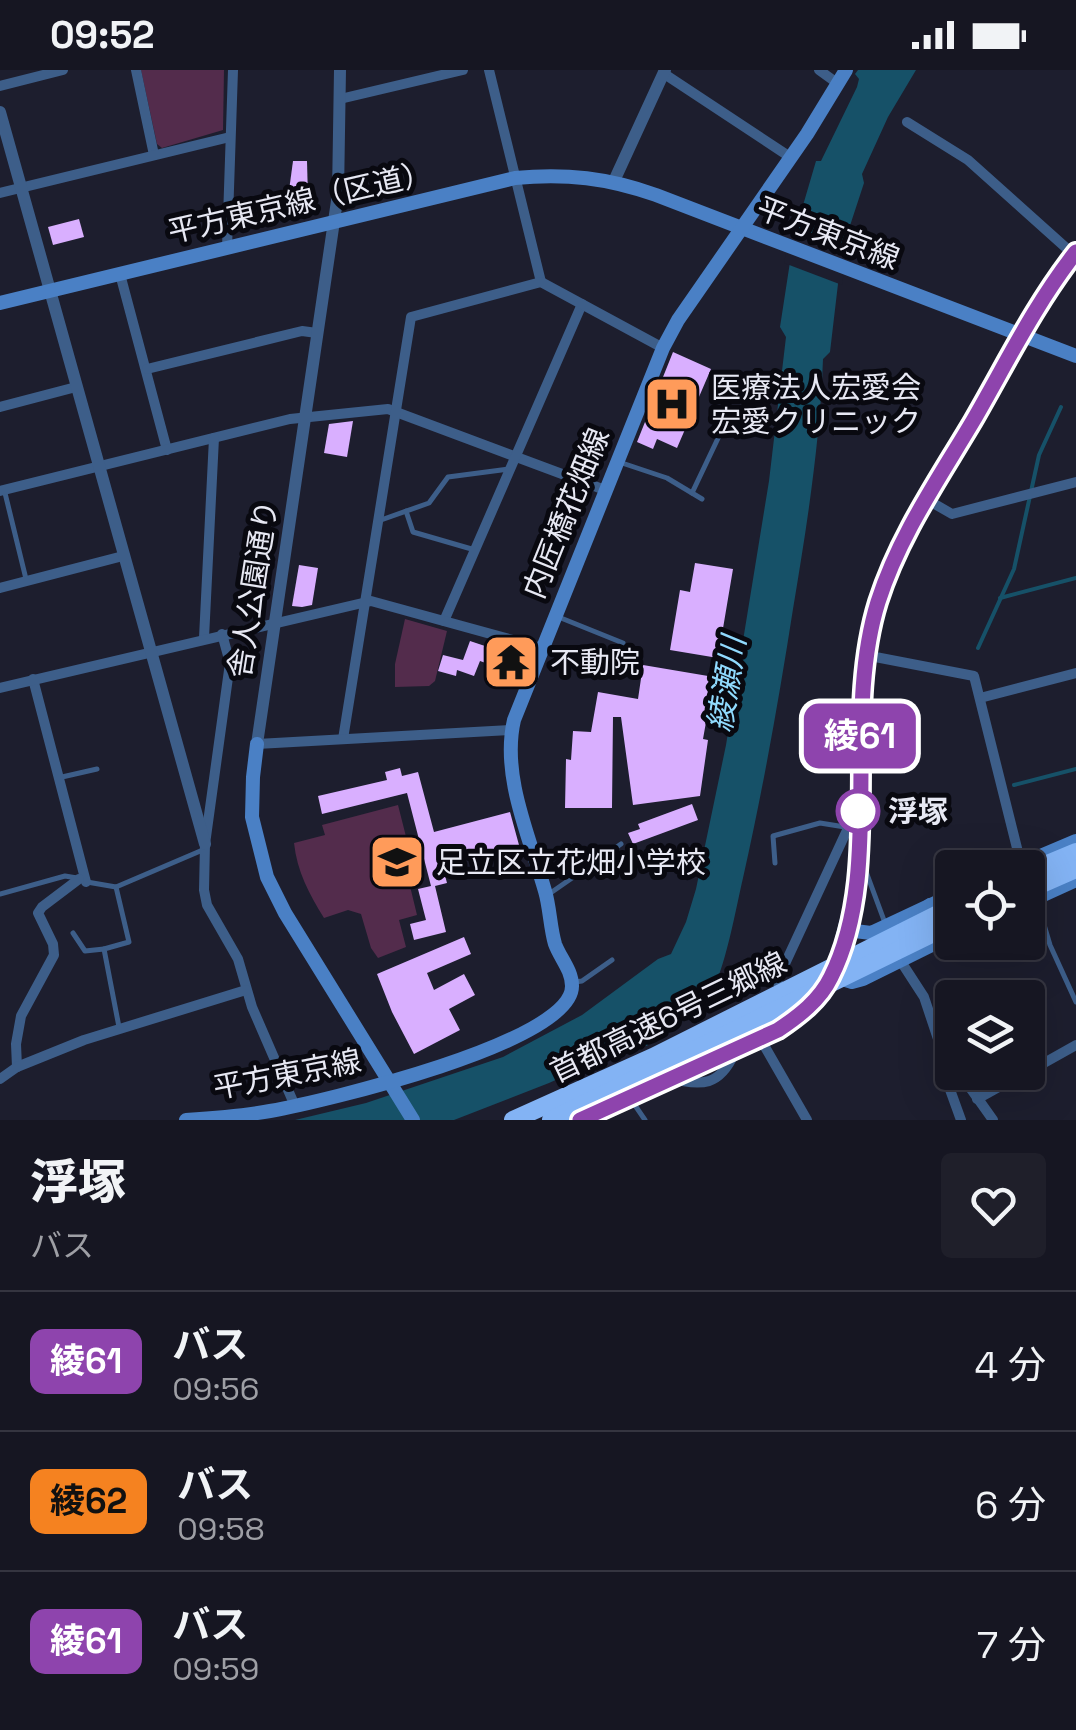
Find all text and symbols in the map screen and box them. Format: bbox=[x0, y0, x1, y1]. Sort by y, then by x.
text: 09:52 bbox=[50, 11, 155, 59]
street label: 平方東京線（区道） bbox=[164, 153, 436, 251]
street label: 平方東京線 bbox=[751, 188, 905, 278]
place label: 医療法人宏愛会 宏愛クリニック bbox=[711, 368, 921, 441]
hospital icon: 医療法人宏愛会 宏愛クリニック bbox=[642, 374, 702, 434]
street label: 内匠橋花畑線 bbox=[514, 422, 618, 604]
street label: 舎人公園通り bbox=[220, 497, 286, 681]
water label: 綾瀬川 bbox=[700, 631, 755, 735]
temple icon: 不動院 bbox=[481, 632, 541, 692]
place label: 不動院 bbox=[550, 643, 640, 682]
line badge: 綾61 bbox=[802, 704, 918, 768]
text: 綾61 bbox=[824, 714, 896, 758]
marker: 浮塚 bbox=[837, 790, 879, 832]
place label: 浮塚 bbox=[888, 792, 948, 831]
school or university icon: 足立区立花畑小学校 bbox=[367, 832, 427, 892]
place label: 足立区立花畑小学校 bbox=[436, 843, 706, 882]
map controls bbox=[935, 850, 1045, 1090]
button: locate bbox=[935, 850, 1045, 960]
street label: 首都高速6号三郷線 bbox=[543, 943, 793, 1091]
button: layers bbox=[935, 980, 1045, 1090]
street label: 平方東京線 bbox=[210, 1041, 364, 1107]
text: 浮塚 bbox=[30, 1152, 126, 1213]
button: heart bbox=[941, 1153, 1046, 1258]
text: バス bbox=[30, 1226, 94, 1266]
text: バス bbox=[172, 1321, 248, 1369]
text: 綾61 bbox=[50, 1339, 122, 1383]
text: 4 分 bbox=[974, 1341, 1046, 1389]
text: 09:56 bbox=[172, 1369, 259, 1409]
text: バス bbox=[177, 1461, 253, 1509]
text: 綾62 bbox=[50, 1479, 127, 1523]
text: 6 分 bbox=[975, 1481, 1046, 1529]
text: 09:58 bbox=[177, 1509, 265, 1549]
text: バス bbox=[172, 1601, 248, 1649]
text: 綾61 bbox=[50, 1619, 122, 1663]
text: 7 分 bbox=[977, 1621, 1046, 1669]
text: 09:59 bbox=[172, 1649, 259, 1689]

